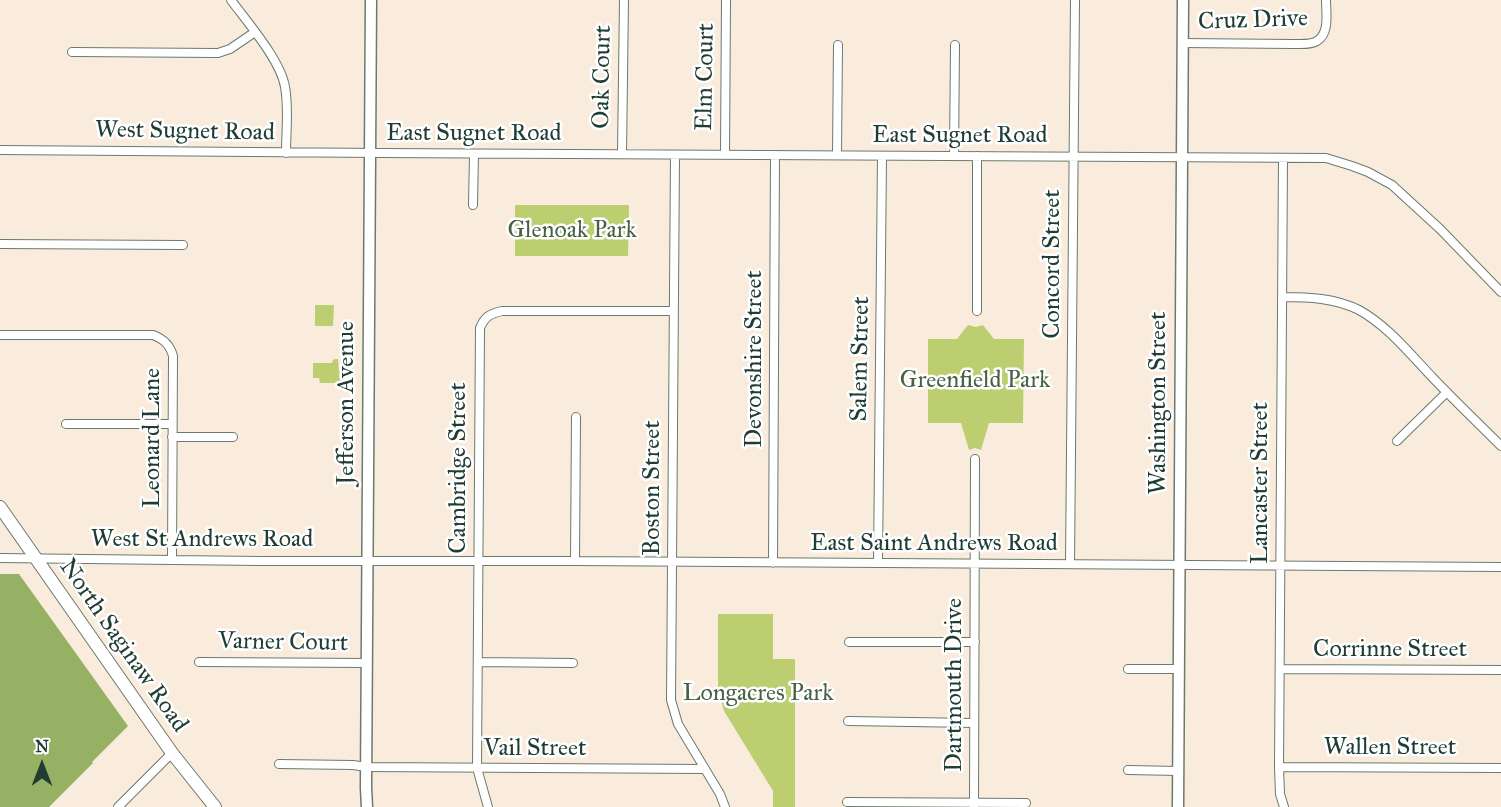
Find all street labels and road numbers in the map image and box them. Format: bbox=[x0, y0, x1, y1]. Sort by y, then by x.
street label: Cruz Drive bbox=[1198, 5, 1308, 37]
street label: Elm Court bbox=[691, 23, 721, 131]
street label: Oak Court bbox=[588, 25, 618, 129]
street label: West Sugnet Road bbox=[95, 116, 275, 148]
street label: East Sugnet Road bbox=[386, 120, 562, 148]
street label: East Sugnet Road bbox=[872, 122, 1048, 150]
street label: Concord Street bbox=[1039, 189, 1067, 339]
street label: Devonshire Street bbox=[741, 270, 769, 448]
street label: Salem Street bbox=[846, 296, 876, 422]
street label: Washington Street bbox=[1145, 311, 1173, 495]
street label: Jefferson Avenue bbox=[333, 321, 361, 485]
street label: Leonard Lane bbox=[139, 368, 167, 508]
street label: Cambridge Street bbox=[445, 382, 473, 554]
street label: Lancaster Street bbox=[1247, 402, 1275, 564]
street label: Boston Street bbox=[639, 420, 667, 556]
street label: West St Andrews Road bbox=[91, 526, 313, 554]
street label: East Saint Andrews Road bbox=[810, 530, 1058, 558]
street label: North Saginaw Road bbox=[52, 554, 194, 738]
street label: Dartmouth Drive bbox=[941, 598, 969, 772]
street label: Varner Court bbox=[218, 627, 348, 659]
street label: Corrinne Street bbox=[1313, 636, 1467, 664]
street label: Wallen Street bbox=[1324, 734, 1456, 762]
street label: Vail Street bbox=[484, 735, 586, 763]

